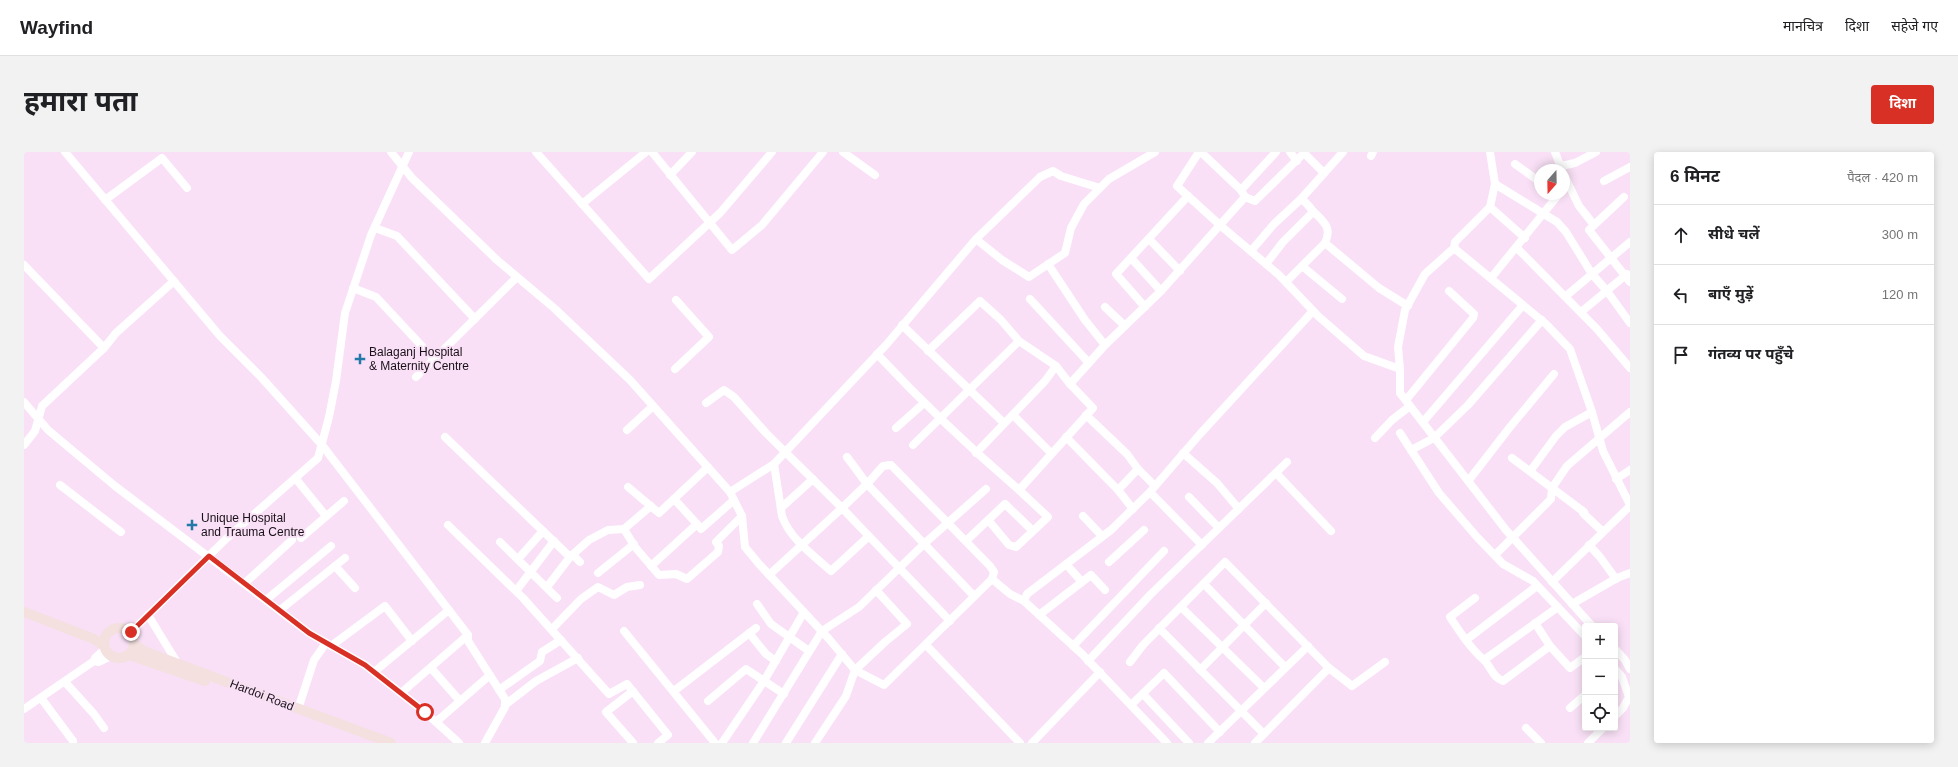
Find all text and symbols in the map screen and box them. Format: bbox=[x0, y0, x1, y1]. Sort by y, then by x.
text: Wayfind bbox=[20, 17, 93, 38]
text: मानचित्र bbox=[1783, 18, 1823, 34]
text: दिशा bbox=[1845, 18, 1869, 34]
text: सहेजे गए bbox=[1891, 18, 1938, 34]
button: दिशा bbox=[1871, 85, 1934, 124]
text: हमारा पता bbox=[24, 86, 138, 117]
north arrow bbox=[1534, 164, 1570, 200]
text: 6 मिनट bbox=[1670, 167, 1720, 186]
text: पैदल · 420 m bbox=[1847, 170, 1918, 185]
icon: ahead bbox=[1670, 224, 1692, 246]
text: सीधे चलें bbox=[1708, 225, 1759, 242]
text: 300 m bbox=[1882, 227, 1918, 242]
icon: left bbox=[1670, 284, 1692, 306]
text: बाएँ मुड़ें bbox=[1708, 285, 1753, 302]
text: 120 m bbox=[1882, 287, 1918, 302]
icon: arrive bbox=[1670, 344, 1692, 366]
place label: Balaganj Hospital & Maternity Centre bbox=[369, 345, 469, 373]
text: गंतव्य पर पहुँचे bbox=[1708, 345, 1793, 362]
marker: Balaganj Hospital & Maternity Centre bbox=[354, 353, 366, 365]
place label: Unique Hospital and Trauma Centre bbox=[201, 511, 305, 539]
marker: Unique Hospital and Trauma Centre bbox=[186, 519, 198, 531]
route end bbox=[122, 623, 140, 641]
map controls bbox=[1582, 623, 1618, 731]
button: + bbox=[1582, 623, 1618, 659]
button: − bbox=[1582, 659, 1618, 695]
street label: Hardoi Road bbox=[228, 676, 296, 714]
button: locate bbox=[1582, 695, 1618, 731]
route start bbox=[416, 703, 434, 721]

